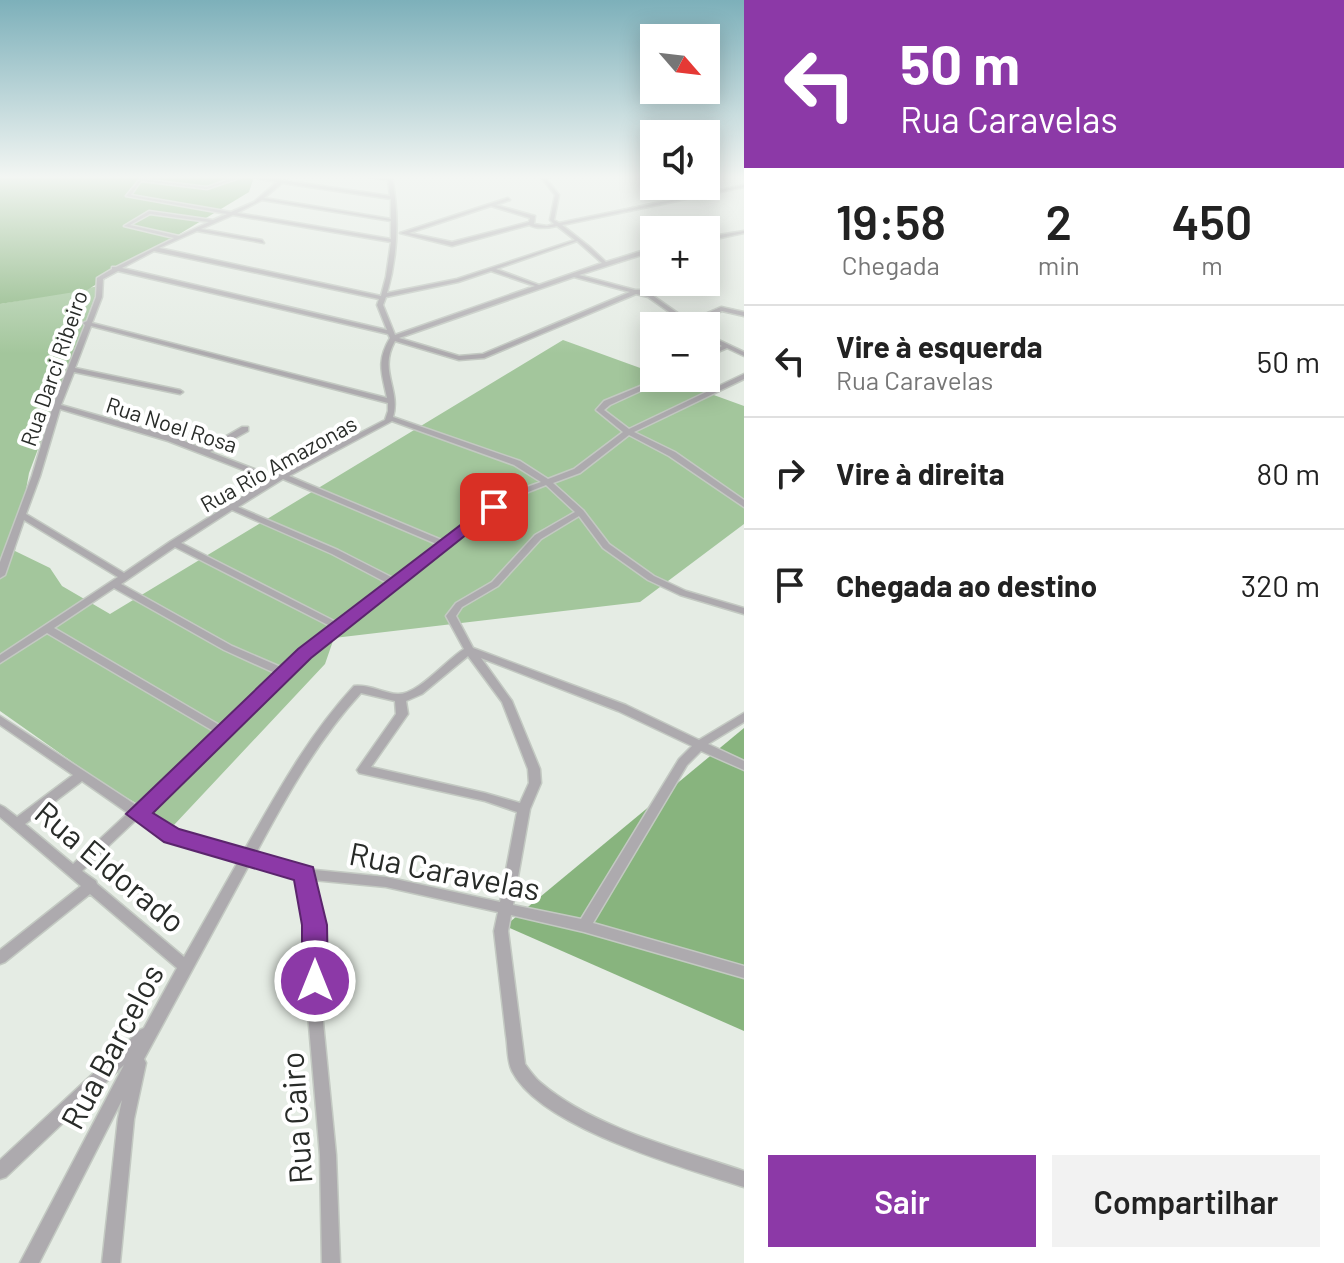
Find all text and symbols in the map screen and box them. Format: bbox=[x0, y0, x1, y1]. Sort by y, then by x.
north arrow bbox=[640, 24, 720, 104]
map controls bbox=[640, 24, 720, 392]
text: 50 m bbox=[900, 29, 1020, 96]
icon: left bbox=[768, 32, 872, 136]
text: Rua Caravelas bbox=[900, 97, 1118, 140]
button: sound bbox=[640, 120, 720, 200]
text: 19:58 bbox=[836, 192, 946, 250]
text: 2 bbox=[1046, 192, 1072, 250]
text: 450 bbox=[1171, 192, 1252, 250]
button: + bbox=[640, 216, 720, 296]
text: Chegada bbox=[842, 249, 940, 280]
text: min bbox=[1038, 249, 1080, 280]
text: m bbox=[1201, 249, 1223, 280]
street label: Rua Darci Ribeiro bbox=[14, 287, 92, 449]
button: − bbox=[640, 312, 720, 392]
text: Vire à esquerda bbox=[836, 328, 1043, 364]
icon: left bbox=[768, 339, 812, 383]
text: 50 m bbox=[1257, 343, 1320, 379]
text: Rua Caravelas bbox=[836, 364, 993, 395]
street label: Rua Noel Rosa bbox=[103, 391, 241, 457]
street label: Rua Rio Amazonas bbox=[195, 409, 361, 517]
icon: right bbox=[768, 451, 812, 495]
text: Vire à direita bbox=[836, 455, 1005, 491]
text: 80 m bbox=[1257, 455, 1320, 491]
pin bbox=[460, 473, 528, 541]
icon: arrive bbox=[472, 485, 516, 529]
icon: arrive bbox=[768, 563, 812, 607]
text: Chegada ao destino bbox=[836, 567, 1097, 603]
text: 320 m bbox=[1241, 567, 1320, 603]
street label: Rua Eldorado bbox=[28, 792, 194, 940]
street label: Rua Caravelas bbox=[346, 833, 544, 907]
position arrow bbox=[273, 939, 357, 1023]
street label: Rua Barcelos bbox=[52, 957, 170, 1135]
street label: Rua Cairo bbox=[271, 1051, 319, 1185]
button: Sair bbox=[768, 1155, 1036, 1247]
button: Compartilhar bbox=[1052, 1155, 1320, 1247]

